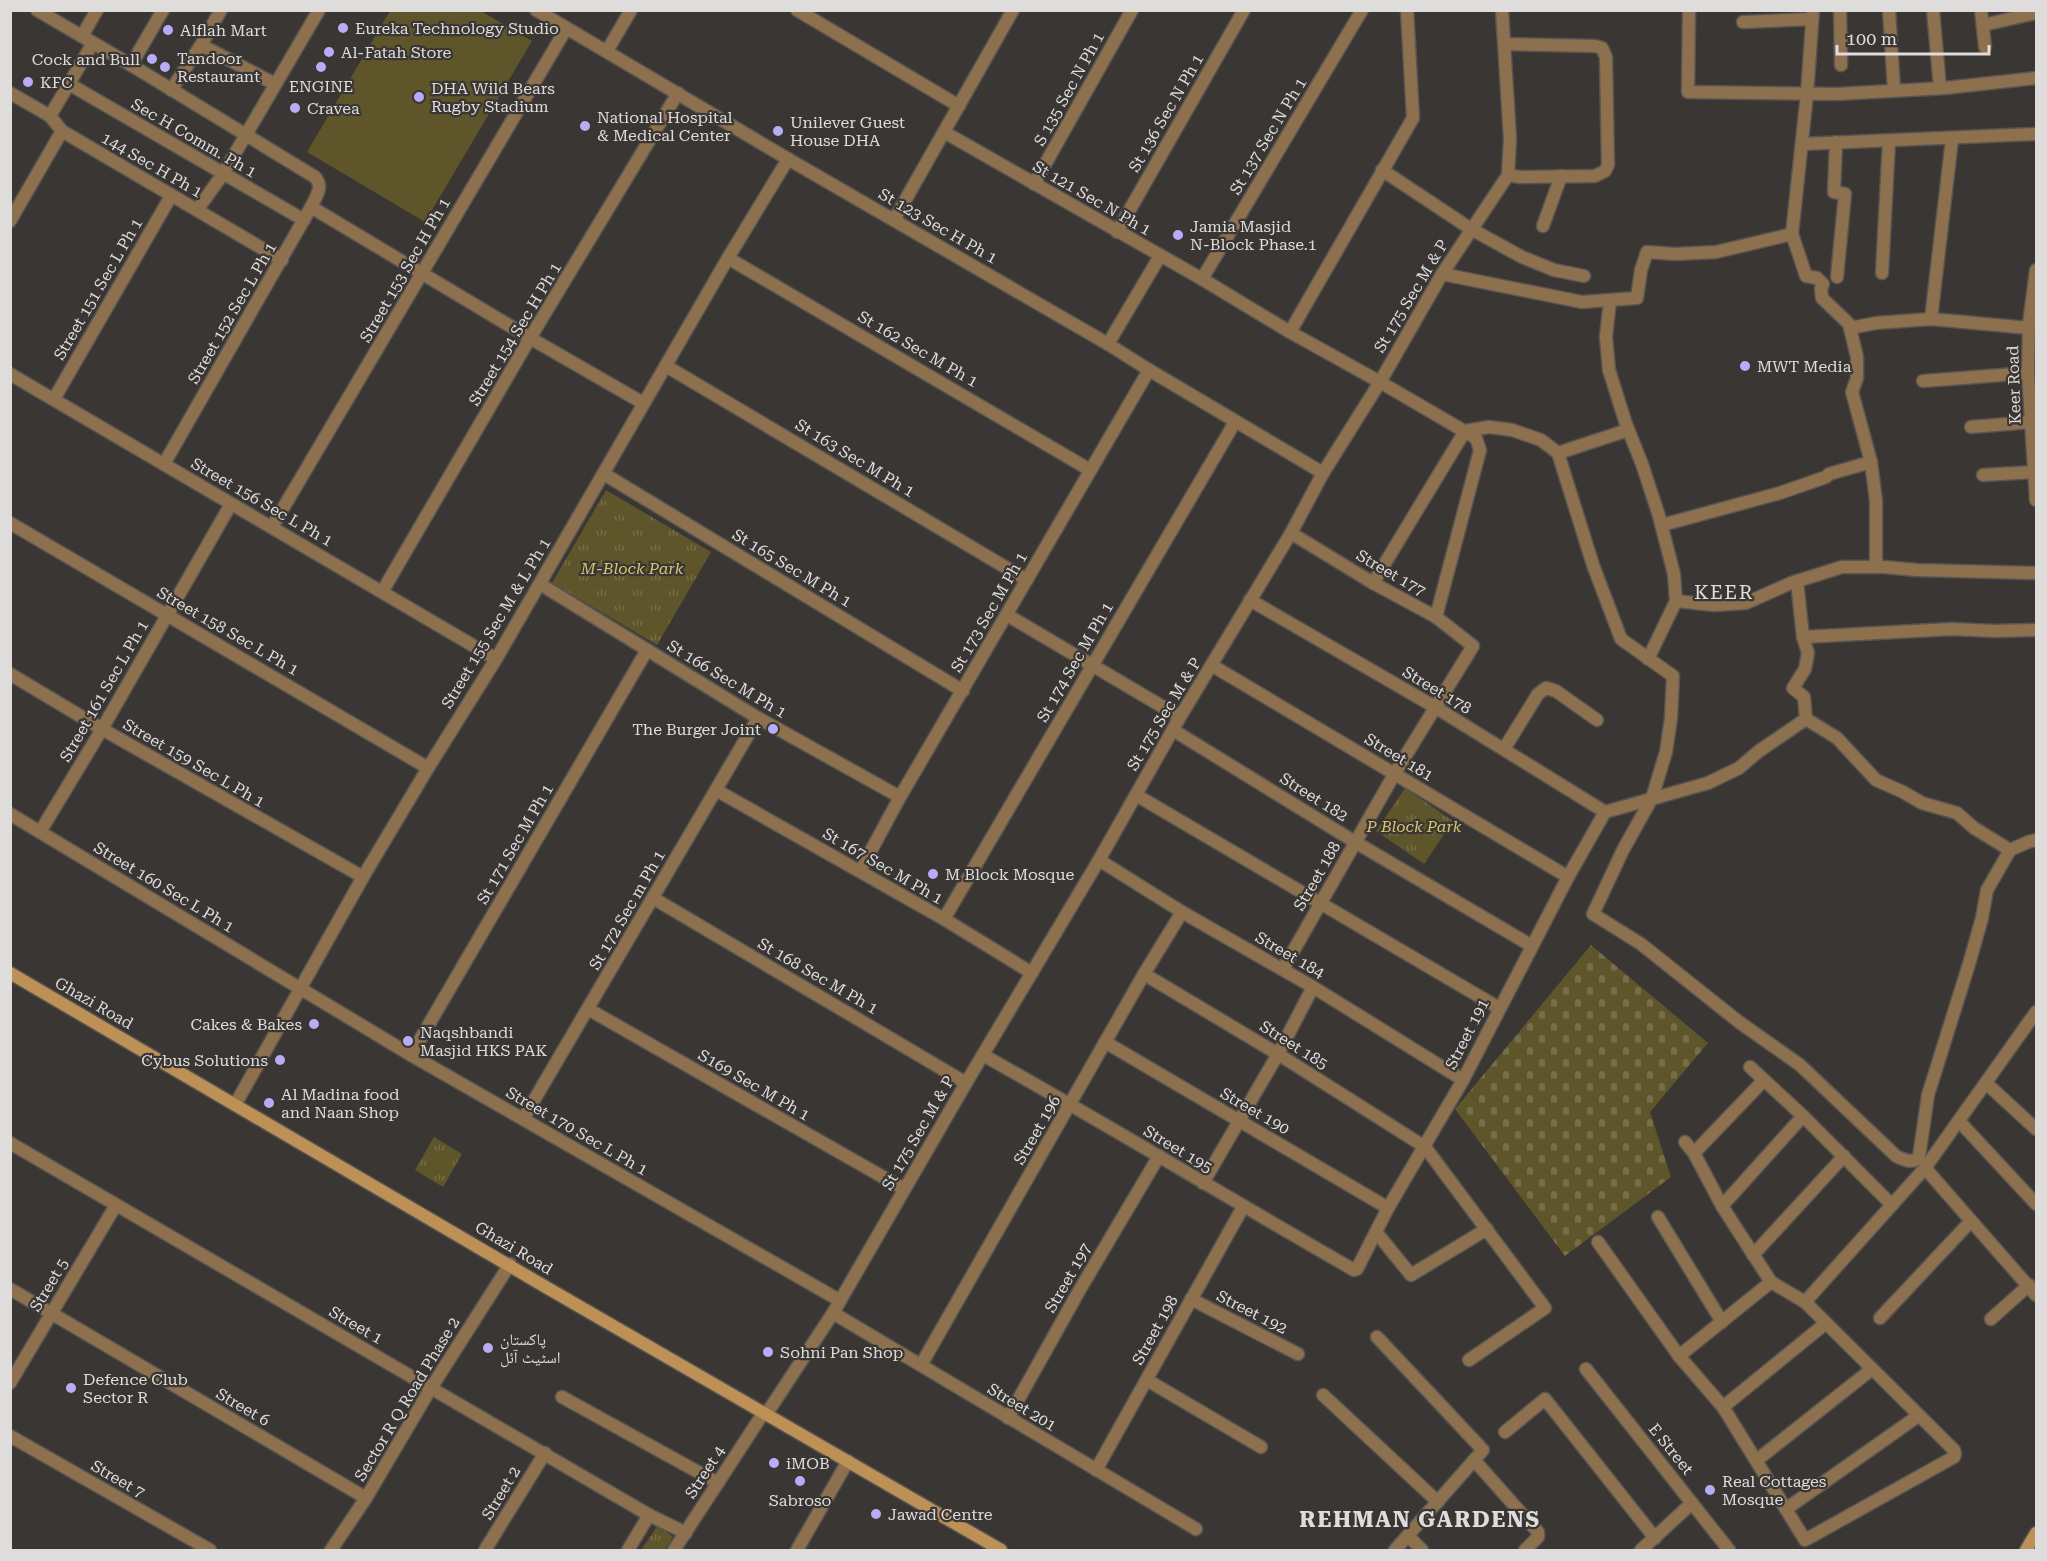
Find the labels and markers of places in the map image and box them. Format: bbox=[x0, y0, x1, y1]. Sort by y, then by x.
place label: Eureka Technology Studio bbox=[355, 19, 559, 38]
place label: Alflah Mart bbox=[180, 21, 267, 40]
marker: Eureka Technology Studio bbox=[336, 21, 350, 35]
marker: Alflah Mart bbox=[161, 23, 175, 37]
place label: Al-Fatah Store bbox=[341, 43, 452, 62]
marker: Al-Fatah Store bbox=[322, 45, 336, 59]
place label: Tandoor Restaurant bbox=[177, 49, 260, 86]
place label: Cock and Bull bbox=[32, 50, 140, 69]
marker: Cock and Bull bbox=[145, 52, 159, 66]
marker: Tandoor Restaurant bbox=[158, 60, 172, 74]
marker: ENGINE bbox=[314, 60, 328, 74]
place label: KFC bbox=[40, 73, 73, 92]
marker: KFC bbox=[21, 75, 35, 89]
place label: ENGINE bbox=[289, 77, 353, 96]
place label: DHA Wild Bears Rugby Stadium bbox=[431, 79, 555, 116]
marker: DHA Wild Bears Rugby Stadium bbox=[412, 90, 426, 104]
place label: Cravea bbox=[307, 99, 360, 118]
marker: Cravea bbox=[288, 101, 302, 115]
place label: National Hospital & Medical Center bbox=[597, 108, 733, 145]
place label: Unilever Guest House DHA bbox=[790, 113, 905, 150]
marker: National Hospital & Medical Center bbox=[578, 119, 592, 133]
marker: Unilever Guest House DHA bbox=[771, 124, 785, 138]
place label: Jamia Masjid N-Block Phase.1 bbox=[1190, 217, 1317, 254]
marker: Jamia Masjid N-Block Phase.1 bbox=[1171, 228, 1185, 242]
place label: MWT Media bbox=[1757, 357, 1852, 376]
marker: MWT Media bbox=[1738, 359, 1752, 373]
place label: The Burger Joint bbox=[632, 720, 761, 739]
marker: The Burger Joint bbox=[766, 722, 780, 736]
place label: M Block Mosque bbox=[945, 865, 1074, 884]
marker: M Block Mosque bbox=[926, 867, 940, 881]
place label: Cakes & Bakes bbox=[190, 1015, 302, 1034]
marker: Cakes & Bakes bbox=[307, 1017, 321, 1031]
place label: Naqshbandi Masjid HKS PAK bbox=[420, 1023, 547, 1060]
marker: Naqshbandi Masjid HKS PAK bbox=[401, 1034, 415, 1048]
place label: Cybus Solutions bbox=[141, 1051, 268, 1070]
marker: Cybus Solutions bbox=[273, 1053, 287, 1067]
place label: Al Madina food and Naan Shop bbox=[281, 1085, 400, 1122]
marker: Al Madina food and Naan Shop bbox=[262, 1096, 276, 1110]
place label: پاکستان اسٹیٹ آئل bbox=[500, 1330, 561, 1368]
marker: پاکستان اسٹیٹ آئل bbox=[481, 1341, 495, 1355]
place label: Sohni Pan Shop bbox=[780, 1343, 903, 1362]
marker: Sohni Pan Shop bbox=[761, 1345, 775, 1359]
place label: Defence Club Sector R bbox=[83, 1370, 188, 1407]
marker: Defence Club Sector R bbox=[64, 1381, 78, 1395]
place label: iMOB bbox=[786, 1454, 830, 1473]
marker: iMOB bbox=[767, 1456, 781, 1470]
place label: Real Cottages Mosque bbox=[1722, 1472, 1827, 1509]
marker: Sabroso bbox=[793, 1474, 807, 1488]
marker: Real Cottages Mosque bbox=[1703, 1483, 1717, 1497]
place label: Sabroso bbox=[769, 1491, 831, 1510]
place label: Jawad Centre bbox=[888, 1505, 993, 1524]
marker: Jawad Centre bbox=[869, 1507, 883, 1521]

